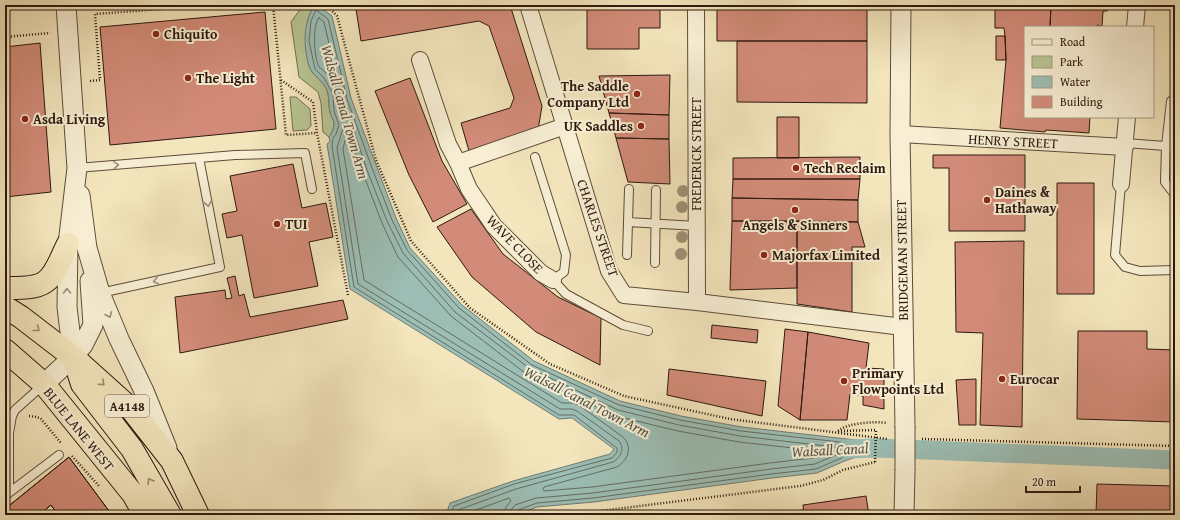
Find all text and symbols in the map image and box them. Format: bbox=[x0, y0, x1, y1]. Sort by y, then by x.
place label: Chiquito bbox=[164, 24, 218, 44]
legend bbox=[1024, 26, 1154, 118]
marker: Chiquito bbox=[151, 29, 161, 39]
text: Road bbox=[1060, 33, 1086, 50]
water label: Walsall Canal Town Arm bbox=[316, 42, 375, 182]
text: Park bbox=[1060, 53, 1084, 70]
place label: The Light bbox=[196, 68, 256, 88]
marker: The Light bbox=[183, 73, 193, 83]
text: Water bbox=[1060, 73, 1090, 90]
place label: The Saddle Company Ltd bbox=[547, 76, 629, 112]
marker: The Saddle Company Ltd bbox=[632, 89, 642, 99]
text: Building bbox=[1060, 93, 1103, 110]
street label: FREDERICK STREET bbox=[686, 97, 706, 211]
place label: Asda Living bbox=[33, 109, 106, 129]
marker: Asda Living bbox=[20, 114, 30, 124]
place label: UK Saddles bbox=[564, 116, 633, 136]
marker: UK Saddles bbox=[636, 121, 646, 131]
street label: HENRY STREET bbox=[968, 129, 1059, 153]
place label: Tech Reclaim bbox=[804, 158, 886, 178]
one-way arrow bbox=[112, 160, 119, 169]
marker: Tech Reclaim bbox=[791, 163, 801, 173]
street label: CHARLES STREET bbox=[572, 177, 624, 280]
place label: Daines & Hathaway bbox=[995, 182, 1057, 218]
marker: Daines & Hathaway bbox=[982, 195, 992, 205]
street label: BRIDGEMAN STREET bbox=[891, 199, 913, 321]
one-way arrow bbox=[203, 201, 211, 207]
marker: Angels & Sinners bbox=[790, 205, 800, 215]
street label: WAVE CLOSE bbox=[482, 210, 548, 278]
place label: TUI bbox=[285, 214, 308, 234]
place label: Angels & Sinners bbox=[742, 215, 848, 235]
marker: TUI bbox=[272, 219, 282, 229]
place label: Majorfax Limited bbox=[772, 245, 880, 265]
marker: Majorfax Limited bbox=[759, 250, 769, 260]
one-way arrow bbox=[153, 276, 159, 285]
one-way arrow bbox=[63, 288, 71, 294]
one-way arrow bbox=[104, 310, 112, 318]
one-way arrow bbox=[32, 325, 39, 332]
water label: Walsall Canal Town Arm bbox=[521, 361, 654, 442]
place label: Primary Flowpoints Ltd bbox=[852, 363, 944, 399]
place label: Eurocar bbox=[1010, 369, 1060, 389]
marker: Eurocar bbox=[997, 374, 1007, 384]
marker: Primary Flowpoints Ltd bbox=[839, 376, 849, 386]
one-way arrow bbox=[97, 379, 105, 386]
street label: BLUE LANE WEST bbox=[39, 383, 119, 475]
road number: A4148 bbox=[105, 395, 149, 417]
water label: Walsall Canal bbox=[791, 437, 869, 462]
scale bar bbox=[1026, 468, 1080, 494]
text: 20 m bbox=[1032, 473, 1056, 490]
one-way arrow bbox=[148, 478, 155, 485]

